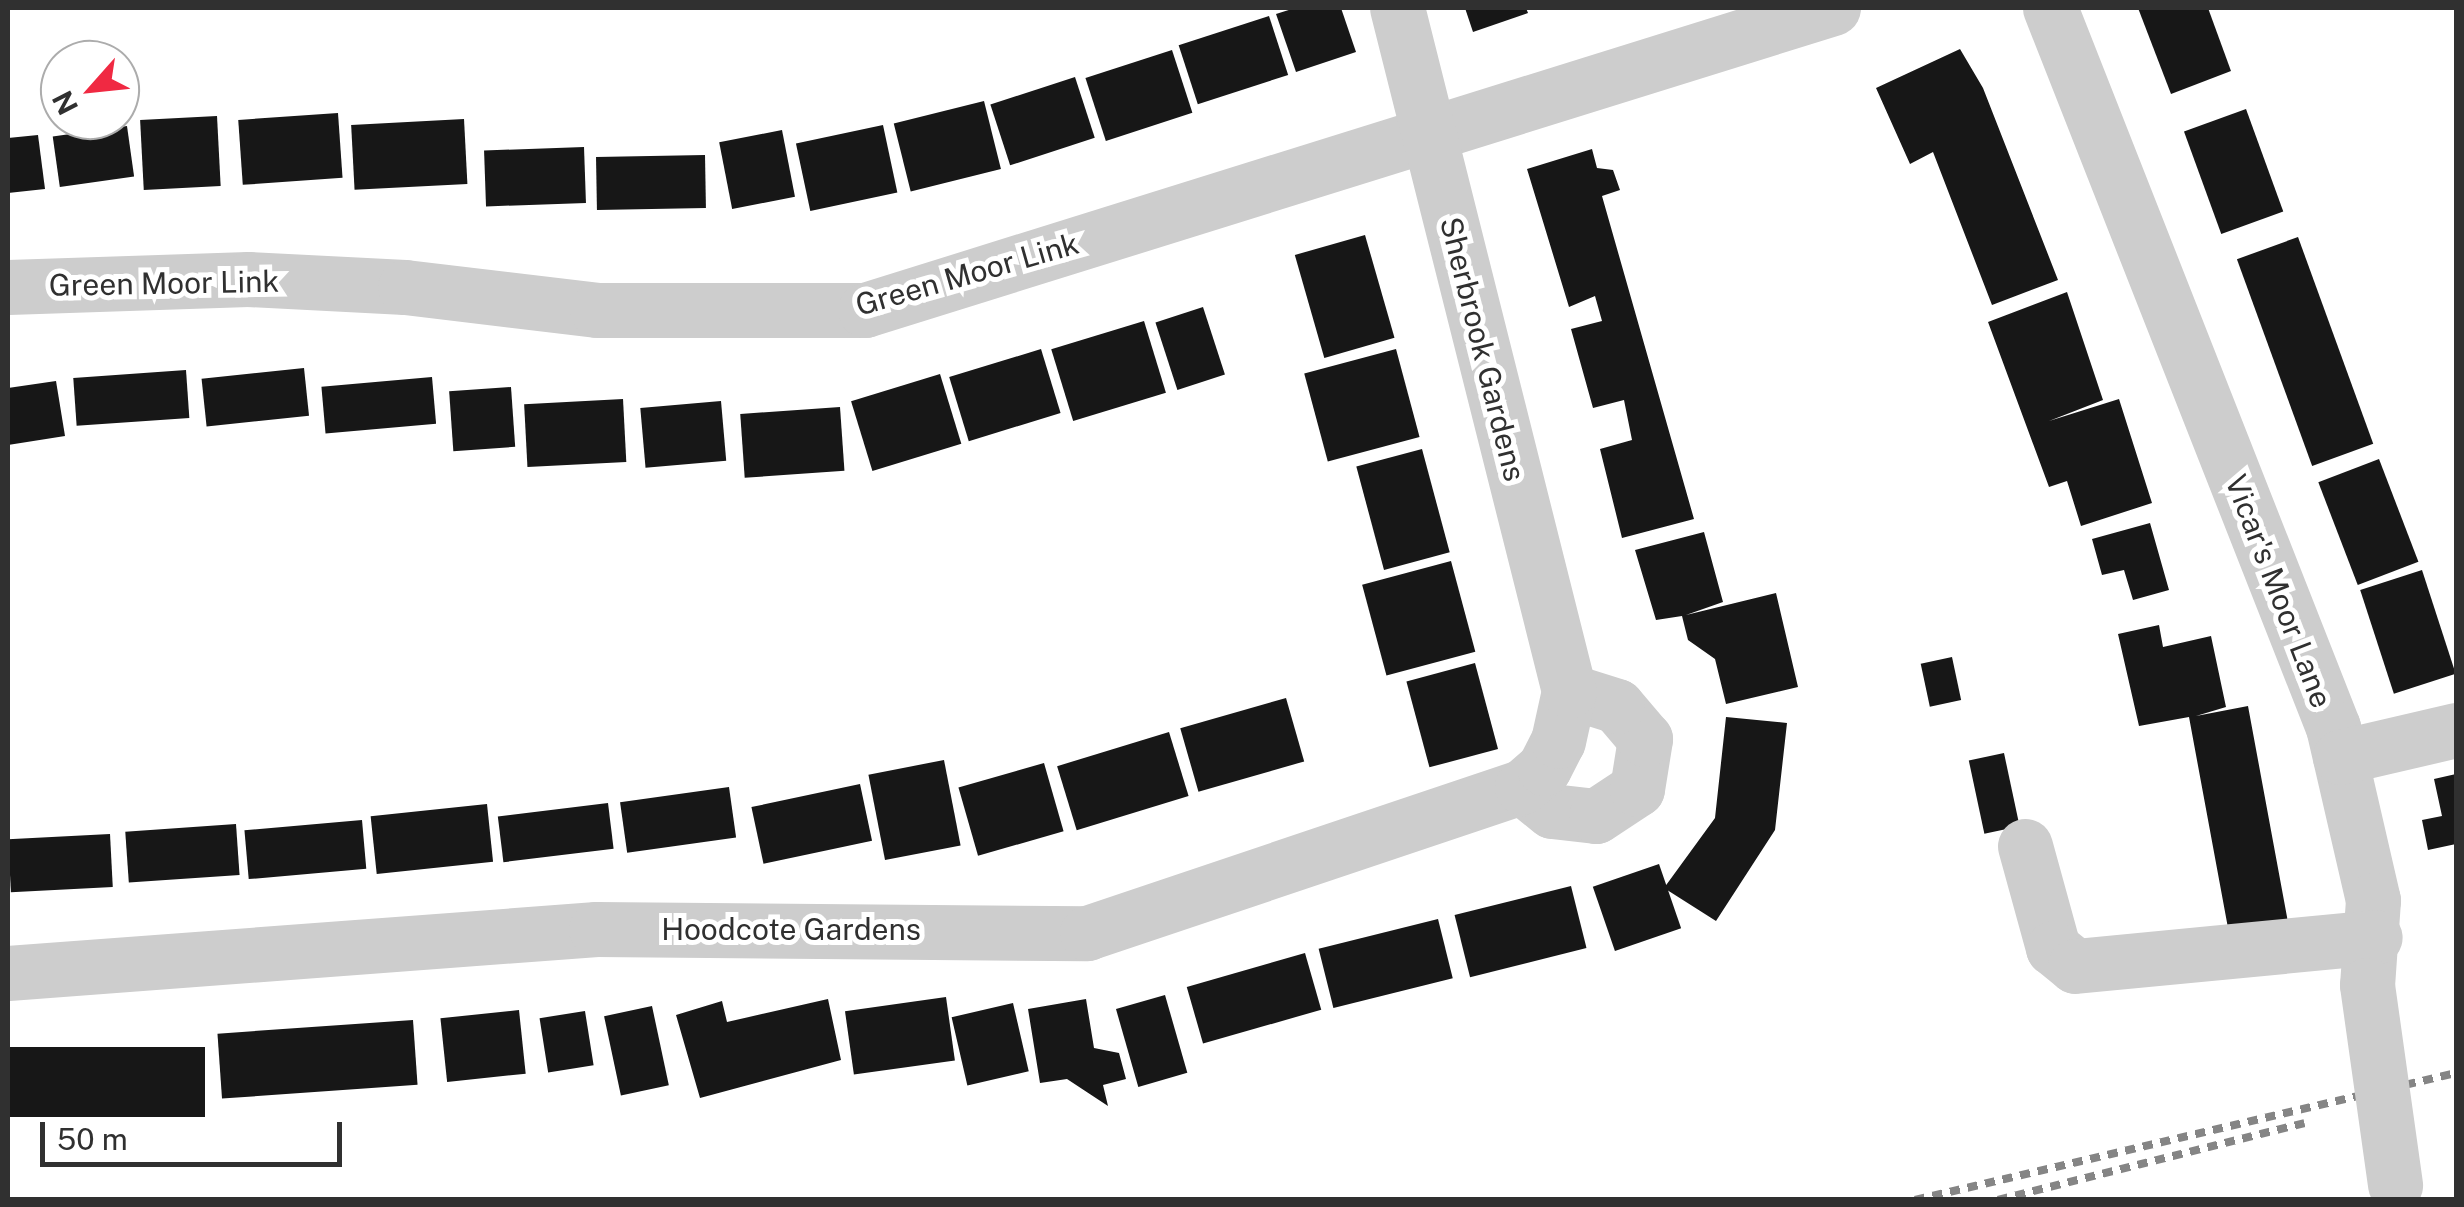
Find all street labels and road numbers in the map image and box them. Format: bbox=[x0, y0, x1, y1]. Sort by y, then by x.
street label: Sherbrook Gardens bbox=[1433, 213, 1533, 485]
street label: Green Moor Link bbox=[851, 225, 1083, 323]
street label: Green Moor Link bbox=[48, 263, 280, 303]
street label: Vicar's Moor Lane bbox=[2218, 469, 2340, 713]
street label: Hoodcote Gardens bbox=[661, 911, 921, 947]

